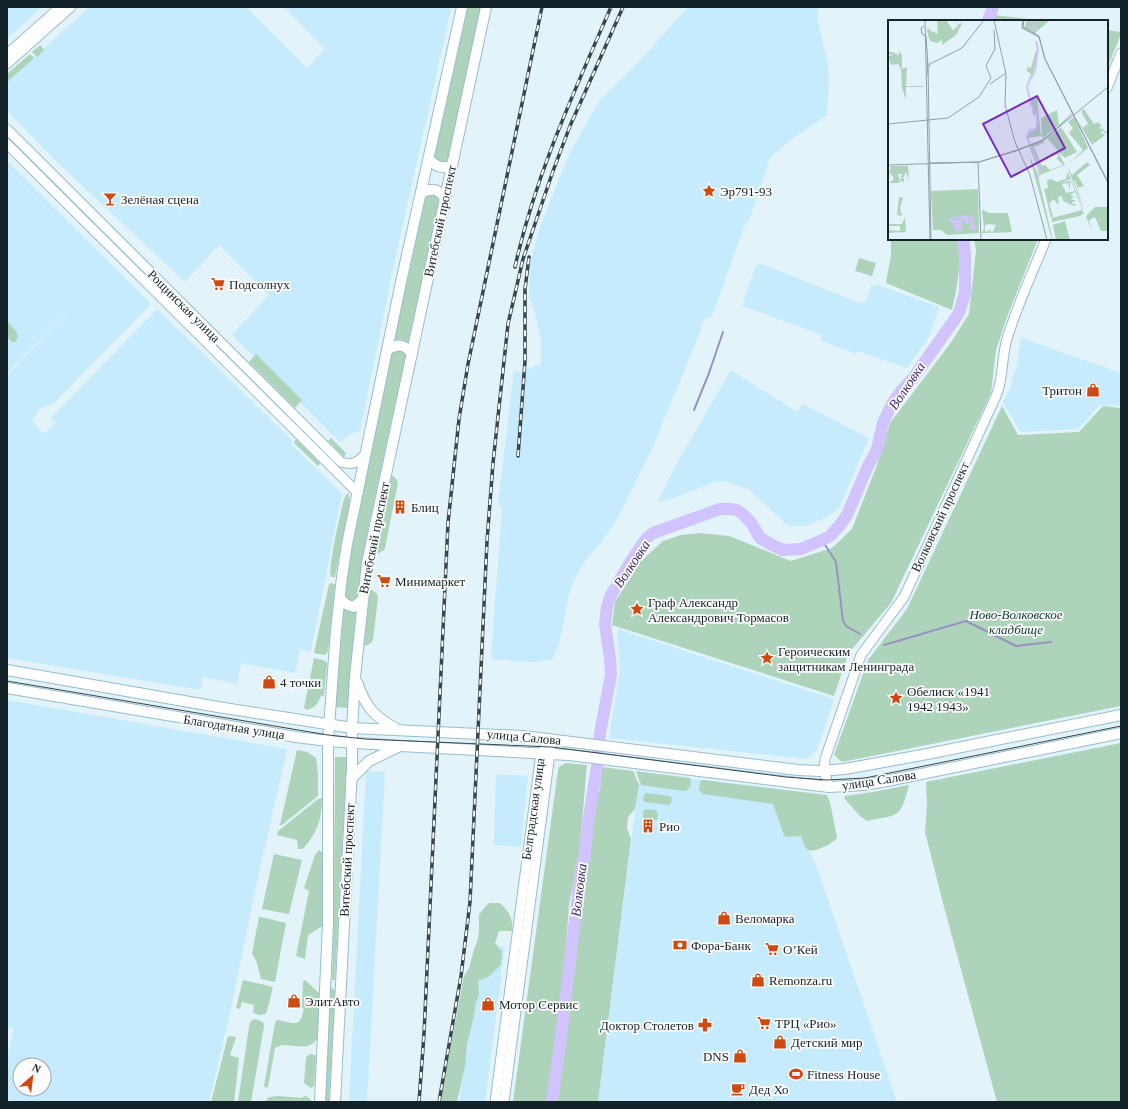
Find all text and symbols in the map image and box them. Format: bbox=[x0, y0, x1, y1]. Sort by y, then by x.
inset map bbox=[888, 20, 1108, 240]
street label: Витебский проспект bbox=[421, 164, 459, 278]
place icon: Эр791-93 bbox=[701, 183, 717, 199]
place label: Эр791-93 bbox=[720, 184, 772, 199]
bar icon: Зелёная сцена bbox=[102, 191, 118, 207]
place label: Зелёная сцена bbox=[121, 192, 199, 207]
street label: Рощинская улица bbox=[145, 267, 224, 346]
supermarket icon: Подсолнух bbox=[210, 276, 226, 292]
place label: Подсолнух bbox=[229, 277, 290, 292]
water label: Волковка bbox=[886, 360, 928, 412]
shop icon: Тритон bbox=[1085, 382, 1101, 398]
place label: Тритон bbox=[1042, 383, 1082, 398]
street label: Волковский проспект bbox=[908, 459, 972, 574]
street label: Витебский проспект bbox=[356, 481, 392, 595]
building icon: Блиц bbox=[392, 499, 408, 515]
place label: Блиц bbox=[411, 500, 439, 515]
water label: Волковка bbox=[611, 538, 653, 590]
supermarket icon: Минимаркет bbox=[376, 573, 392, 589]
place label: Минимаркет bbox=[395, 574, 466, 589]
place label: Граф Александр Александрович Тормасов bbox=[648, 595, 789, 625]
place icon: Граф Александр Александрович Тормасов bbox=[629, 601, 645, 617]
park label: Ново-Волковское кладбище bbox=[968, 607, 1063, 637]
place label: Героическим защитникам Ленинграда bbox=[778, 644, 914, 674]
place icon: Героическим защитникам Ленинграда bbox=[759, 650, 775, 666]
shop icon: 4 точки bbox=[261, 674, 277, 690]
place label: 4 точки bbox=[280, 675, 321, 690]
place label: Обелиск «1941 1942 1943» bbox=[907, 684, 990, 714]
place icon: Обелиск «1941 1942 1943» bbox=[888, 690, 904, 706]
street label: Благодатная улица bbox=[182, 712, 286, 742]
street label: улица Салова bbox=[486, 726, 562, 748]
street label: Белградская улица bbox=[518, 757, 548, 861]
street label: улица Салова bbox=[841, 767, 917, 793]
street label: Витебский проспект bbox=[337, 803, 357, 917]
building icon: Рио bbox=[640, 818, 656, 834]
place label: Рио bbox=[659, 819, 680, 834]
water label: Волковка bbox=[568, 862, 590, 918]
shop icon: Веломарка bbox=[716, 910, 732, 926]
place label: Веломарка bbox=[735, 911, 795, 926]
bank icon: Фора-Банк bbox=[672, 937, 688, 953]
place label: Фора-Банк bbox=[691, 938, 752, 953]
supermarket icon: О’Кей bbox=[764, 941, 780, 957]
place label: О’Кей bbox=[783, 942, 818, 957]
shop icon: Remonza.ru bbox=[750, 972, 766, 988]
place label: Remonza.ru bbox=[769, 973, 833, 988]
shop icon: ЭлитАвто bbox=[286, 993, 302, 1009]
place label: ЭлитАвто bbox=[305, 994, 360, 1009]
shop icon: Мотор Сервис bbox=[480, 996, 496, 1012]
place label: Мотор Сервис bbox=[499, 997, 579, 1012]
supermarket icon: ТРЦ «Рио» bbox=[756, 1015, 772, 1031]
place label: ТРЦ «Рио» bbox=[775, 1016, 837, 1031]
pharmacy icon: Доктор Столетов bbox=[697, 1017, 713, 1033]
place label: Доктор Столетов bbox=[600, 1018, 694, 1033]
shop icon: Детский мир bbox=[772, 1034, 788, 1050]
place label: Детский мир bbox=[791, 1035, 863, 1050]
shop icon: DNS bbox=[732, 1048, 748, 1064]
place label: DNS bbox=[703, 1049, 729, 1064]
north arrow bbox=[12, 1057, 52, 1097]
text: N bbox=[30, 1061, 43, 1075]
sports icon: Fitness House bbox=[788, 1066, 804, 1082]
place label: Fitness House bbox=[807, 1067, 881, 1082]
cafe icon: Дед Хо bbox=[730, 1081, 746, 1097]
place label: Дед Хо bbox=[749, 1082, 789, 1097]

